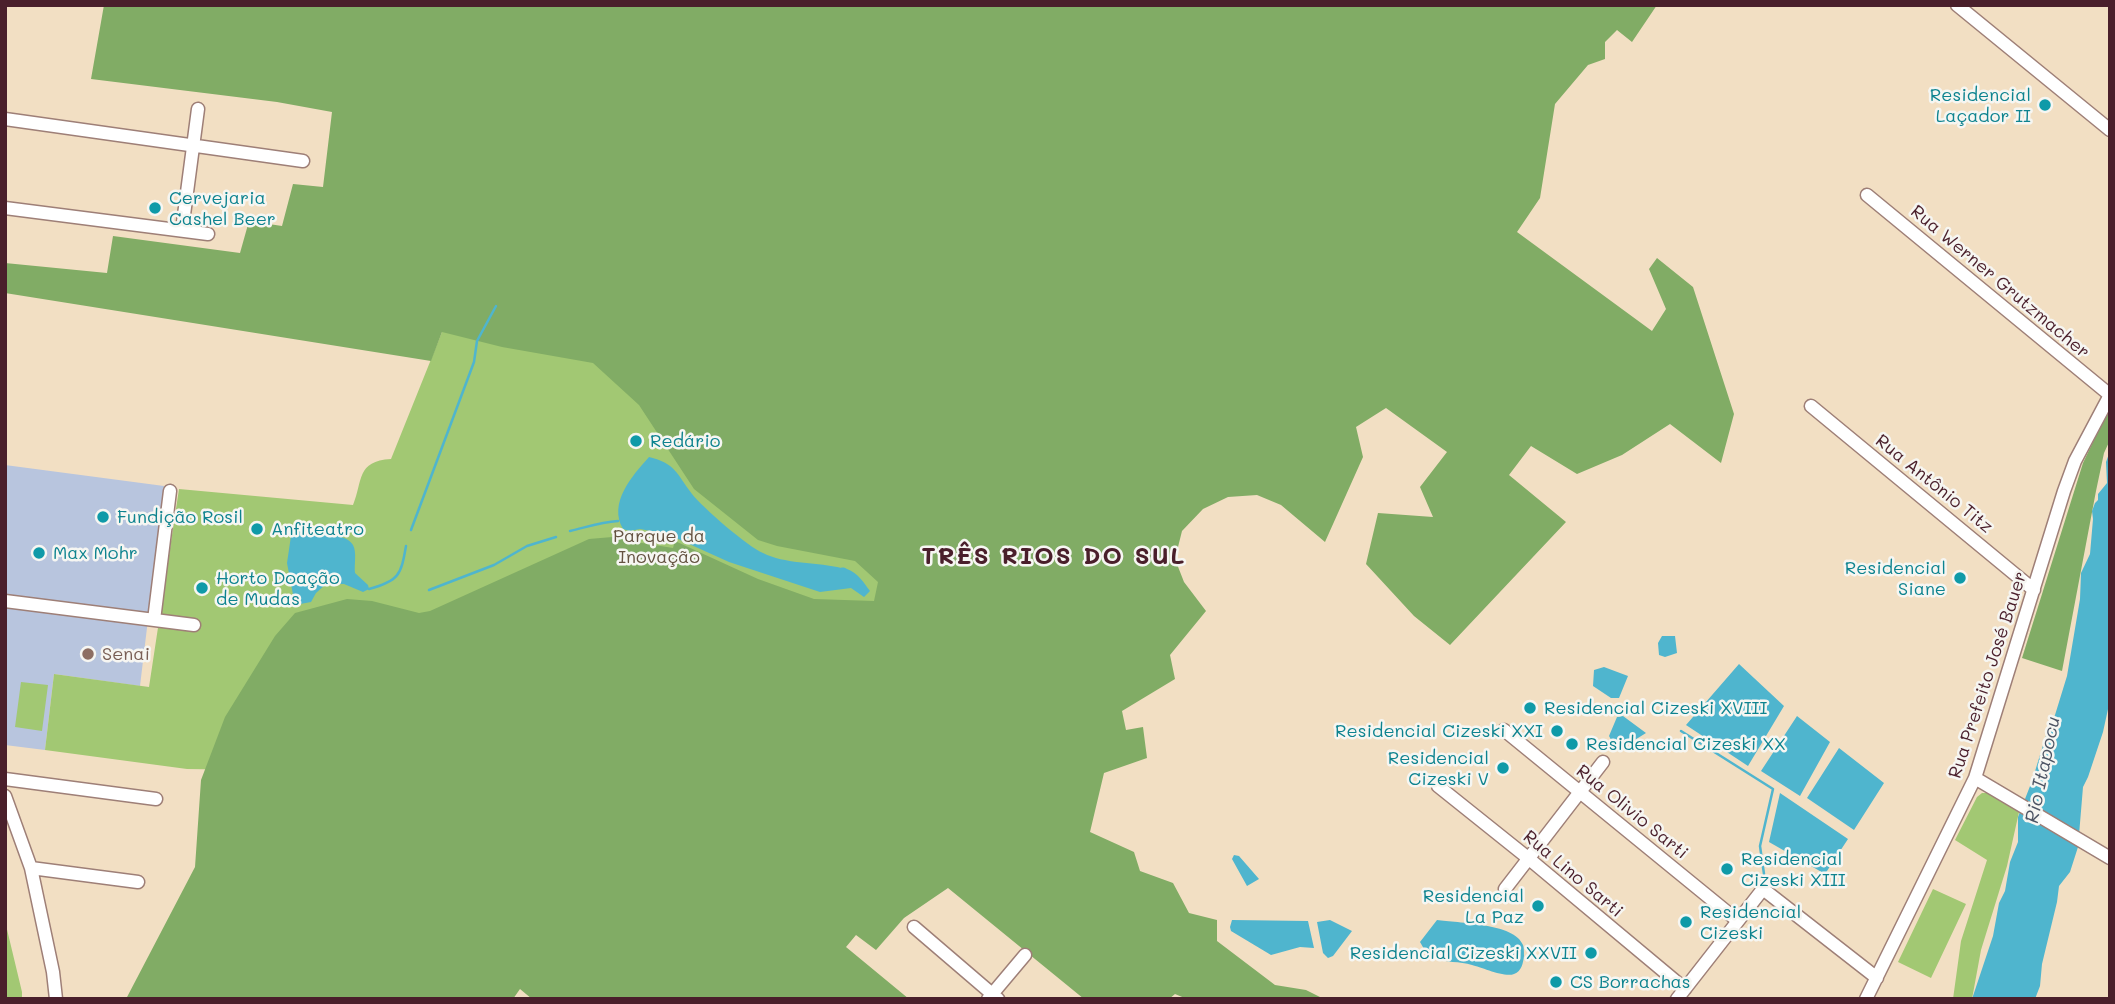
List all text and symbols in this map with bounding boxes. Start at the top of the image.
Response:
place label: Residencial Laçador II [1930,84,2031,126]
marker: Residencial Laçador II [2037,97,2053,113]
place label: Cervejaria Cashel Beer [169,187,276,230]
marker: Cervejaria Cashel Beer [147,200,163,216]
street label: Rua Werner Grutzmacher [1906,201,2094,363]
place label: Redário [650,430,721,452]
street label: Rua Antônio Titz [1871,430,1997,538]
marker: Redário [628,433,644,449]
place label: Fundição Rosil [117,506,243,528]
marker: Fundição Rosil [95,509,111,525]
place label: Anfiteatro [271,518,364,540]
marker: Anfiteatro [249,521,265,537]
park label: Parque da Inovação [613,525,705,568]
place label: Max Mohr [53,542,138,564]
district label: TRÊS RIOS DO SUL [924,543,1184,571]
marker: Max Mohr [31,545,47,561]
place label: Residencial Siane [1845,557,1946,600]
place label: Horto Doação de Mudas [216,567,340,610]
street label: Rua Prefeito José Bauer [1944,569,2032,781]
marker: Residencial Siane [1952,570,1968,586]
marker: Horto Doação de Mudas [194,580,210,596]
place label: Senai [102,643,150,665]
marker: Senai [80,646,96,662]
place label: Residencial Cizeski XVIII [1544,697,1767,719]
marker: Residencial Cizeski XVIII [1522,700,1538,716]
water label: Rio Itapocu [2021,715,2065,825]
place label: Residencial Cizeski XXI [1335,720,1543,742]
marker: Residencial Cizeski XXI [1549,723,1565,739]
place label: Residencial Cizeski XX [1586,733,1786,755]
marker: Residencial Cizeski XX [1564,736,1580,752]
place label: Residencial Cizeski V [1388,747,1489,790]
marker: Residencial Cizeski V [1495,760,1511,776]
street label: Rua Olivio Sarti [1572,760,1692,864]
street label: Rua Lino Sarti [1519,826,1627,922]
place label: Residencial Cizeski XIII [1741,848,1846,890]
marker: Residencial Cizeski XIII [1719,861,1735,877]
place label: Residencial La Paz [1423,885,1524,928]
marker: Residencial La Paz [1530,898,1546,914]
place label: Residencial Cizeski [1700,901,1801,944]
marker: Residencial Cizeski [1678,914,1694,930]
place label: Residencial Cizeski XXVII [1350,942,1577,964]
marker: Residencial Cizeski XXVII [1583,945,1599,961]
place label: CS Borrachas [1570,971,1691,993]
marker: CS Borrachas [1548,974,1564,990]

